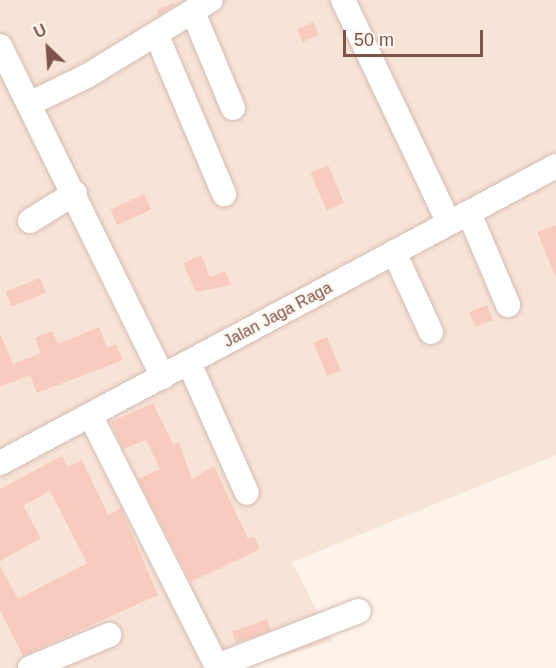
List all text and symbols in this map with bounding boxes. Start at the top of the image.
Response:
north arrow [18,18,78,78]
scale bar [346,18,486,56]
text: U [31,21,49,41]
text: 50 m [354,30,394,50]
street label: Jalan Jaga Raga [220,278,336,352]

